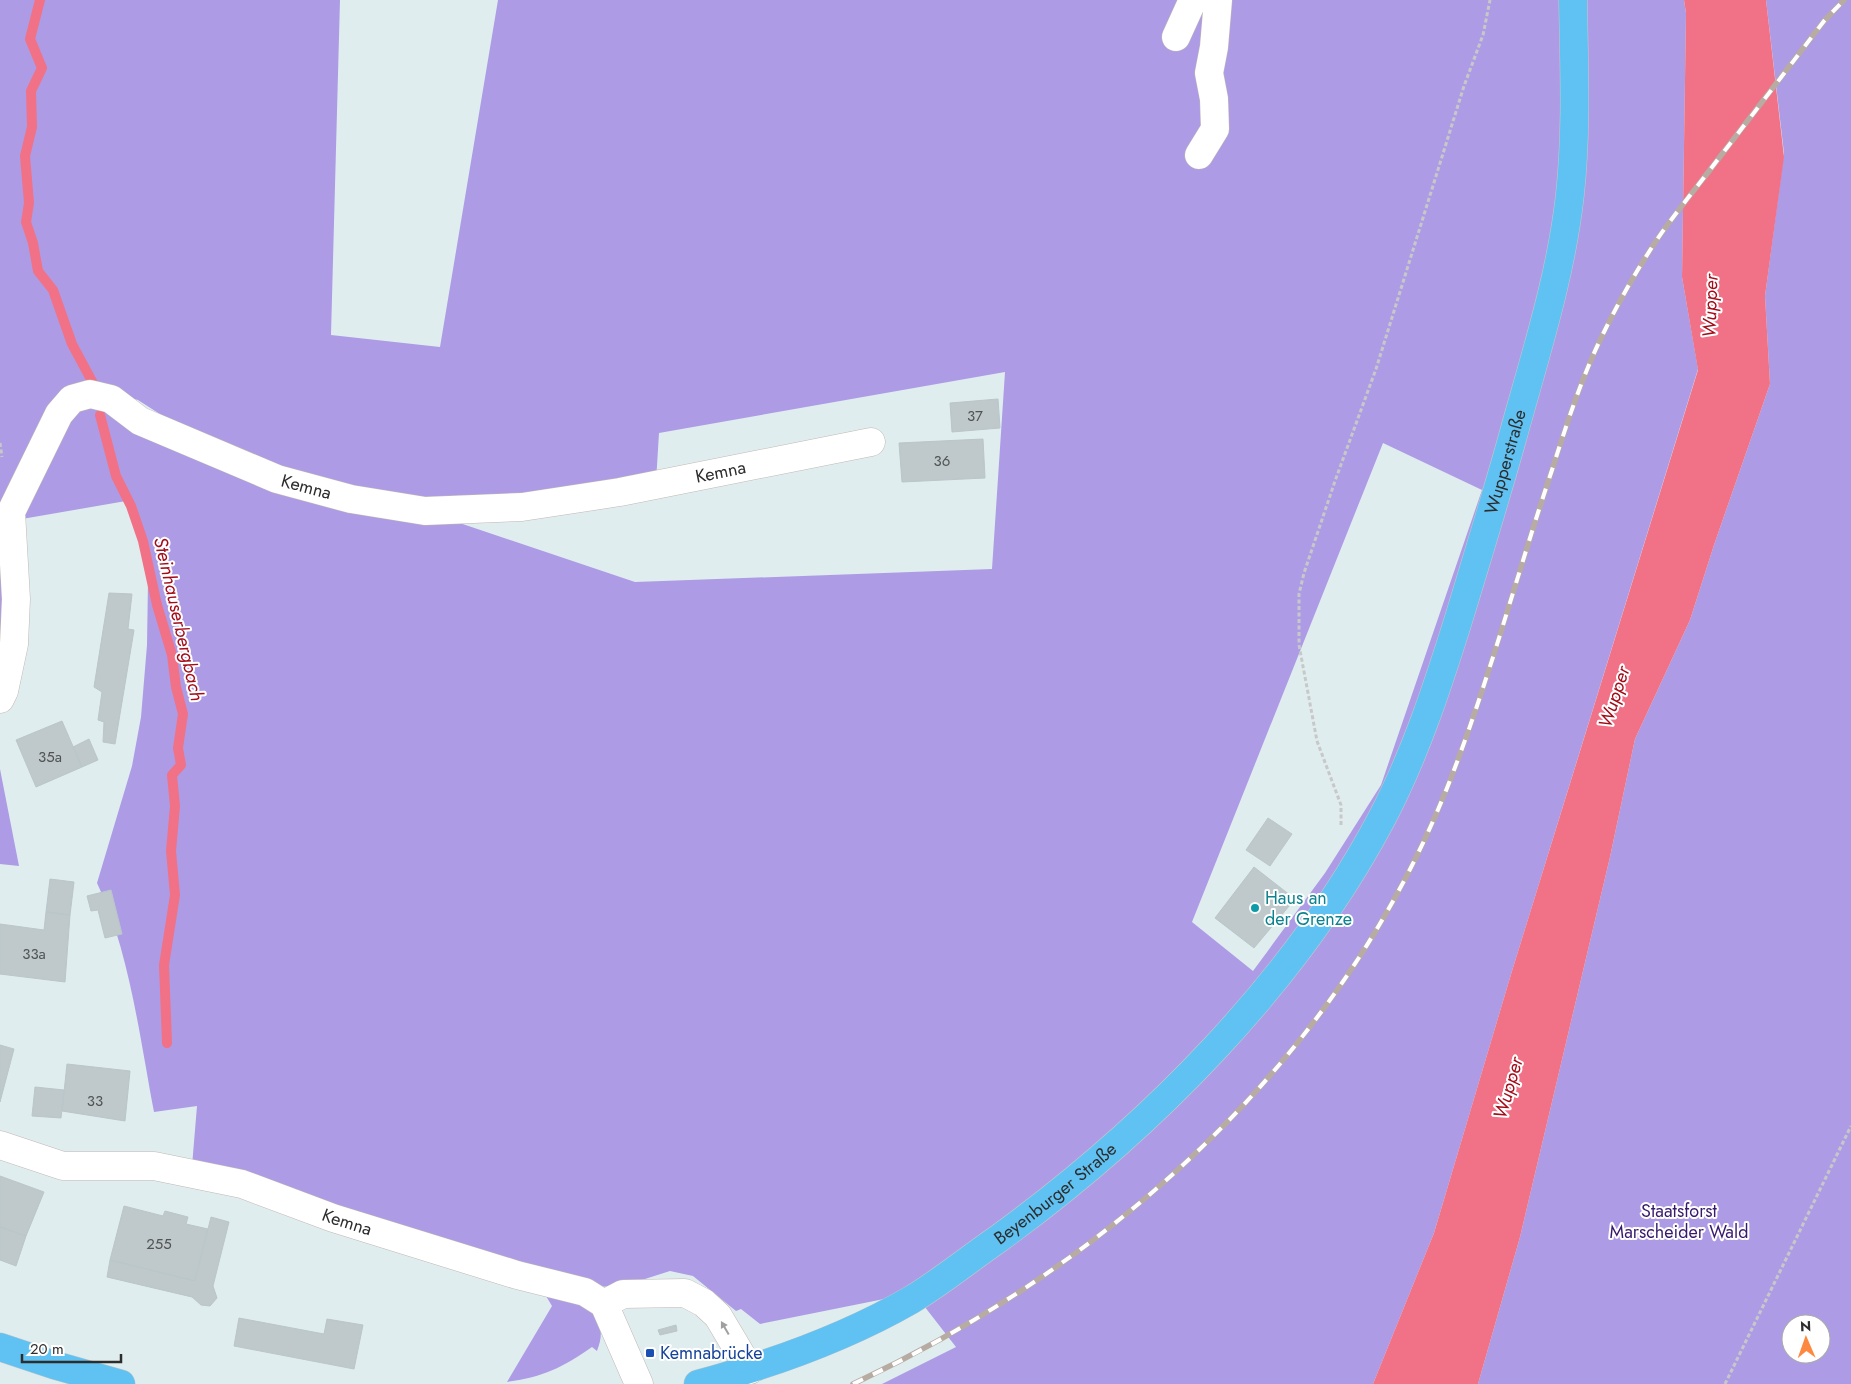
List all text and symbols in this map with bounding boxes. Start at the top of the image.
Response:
water label: Wupper [1695,272,1725,338]
house number: 37 [967,405,983,427]
street label: Wupperstraße [1478,407,1533,517]
house number: 36 [934,450,950,472]
street label: Kemna [693,454,748,490]
street label: Kemna [278,468,334,506]
water label: Steinhauserbergbach [147,534,211,704]
water label: Wupper [1591,661,1637,731]
house number: 35a [38,746,62,768]
place label: Haus an der Grenze [1265,885,1352,932]
marker: Haus an der Grenze [1249,902,1261,914]
house number: 33a [22,943,46,965]
water label: Wupper [1486,1052,1530,1122]
house number: 33 [87,1090,103,1112]
street label: Beyenburger Straße [989,1136,1122,1251]
park label: Staatsforst Marscheider Wald [1610,1198,1748,1245]
street label: Kemna [318,1202,375,1242]
house number: 255 [146,1233,172,1255]
north arrow [1781,1314,1831,1364]
text: N [1800,1316,1811,1336]
one-way arrow [721,1322,730,1335]
scale bar [22,1332,121,1364]
text: 20 m [30,1338,64,1360]
place label: Kemnabrücke [660,1340,762,1366]
marker: Kemnabrücke [644,1347,656,1359]

